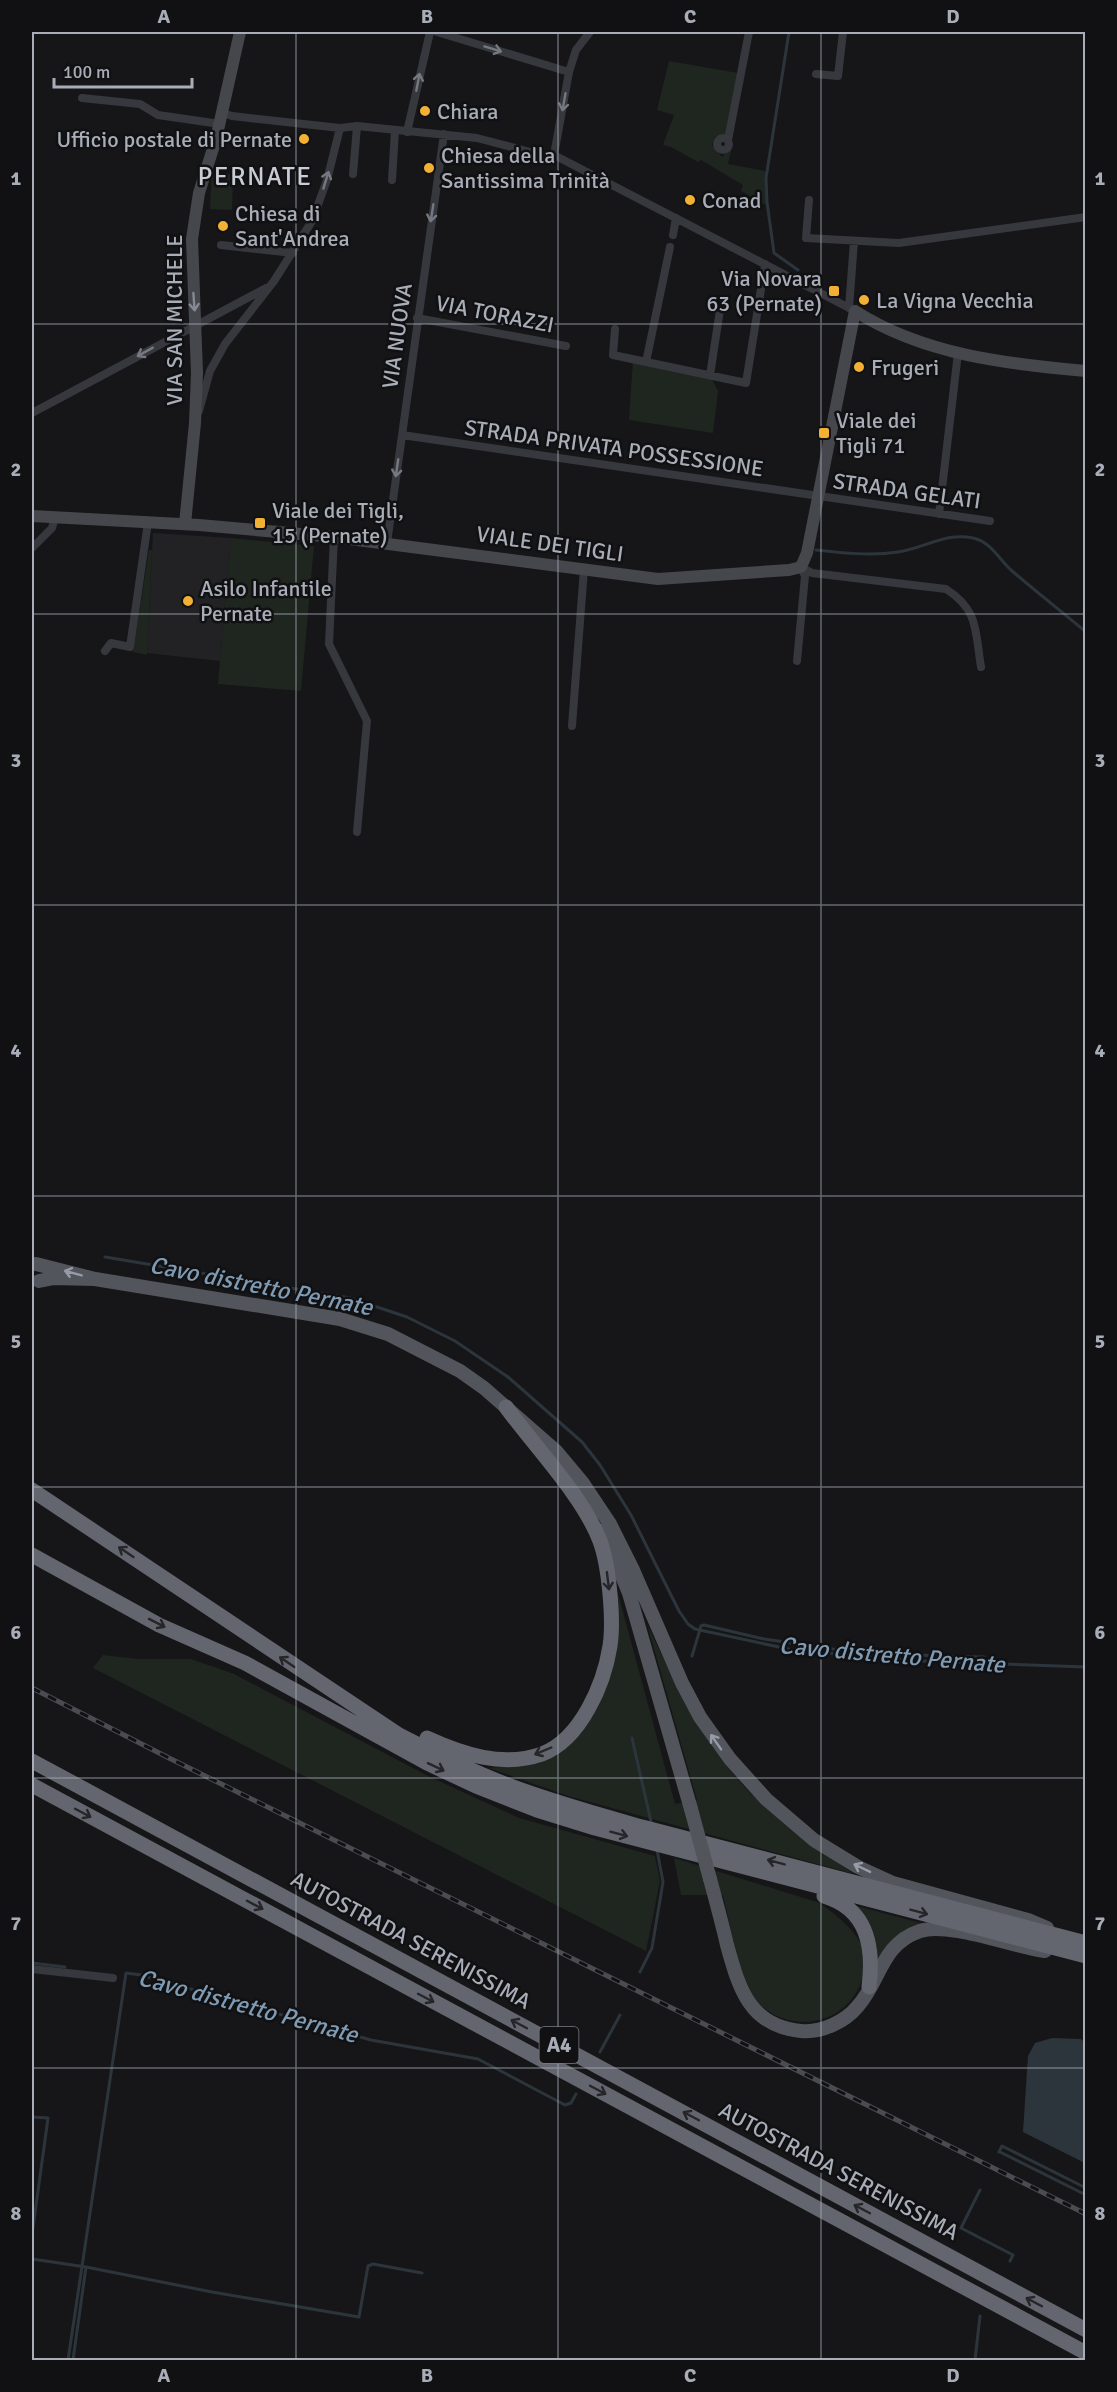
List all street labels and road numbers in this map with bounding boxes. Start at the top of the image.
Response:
street label: VIA SAN MICHELE [161,234,188,406]
street label: VIA NUOVA [376,281,418,390]
street label: VIA TORAZZI [434,289,556,339]
street label: STRADA PRIVATA POSSESSIONE [463,414,765,482]
street label: STRADA GELATI [832,467,982,515]
street label: VIALE DEI TIGLI [475,520,625,568]
street label: AUTOSTRADA SERENISSIMA [286,1865,536,2015]
road number: A4 [540,2027,578,2063]
street label: AUTOSTRADA SERENISSIMA [714,2096,964,2246]

